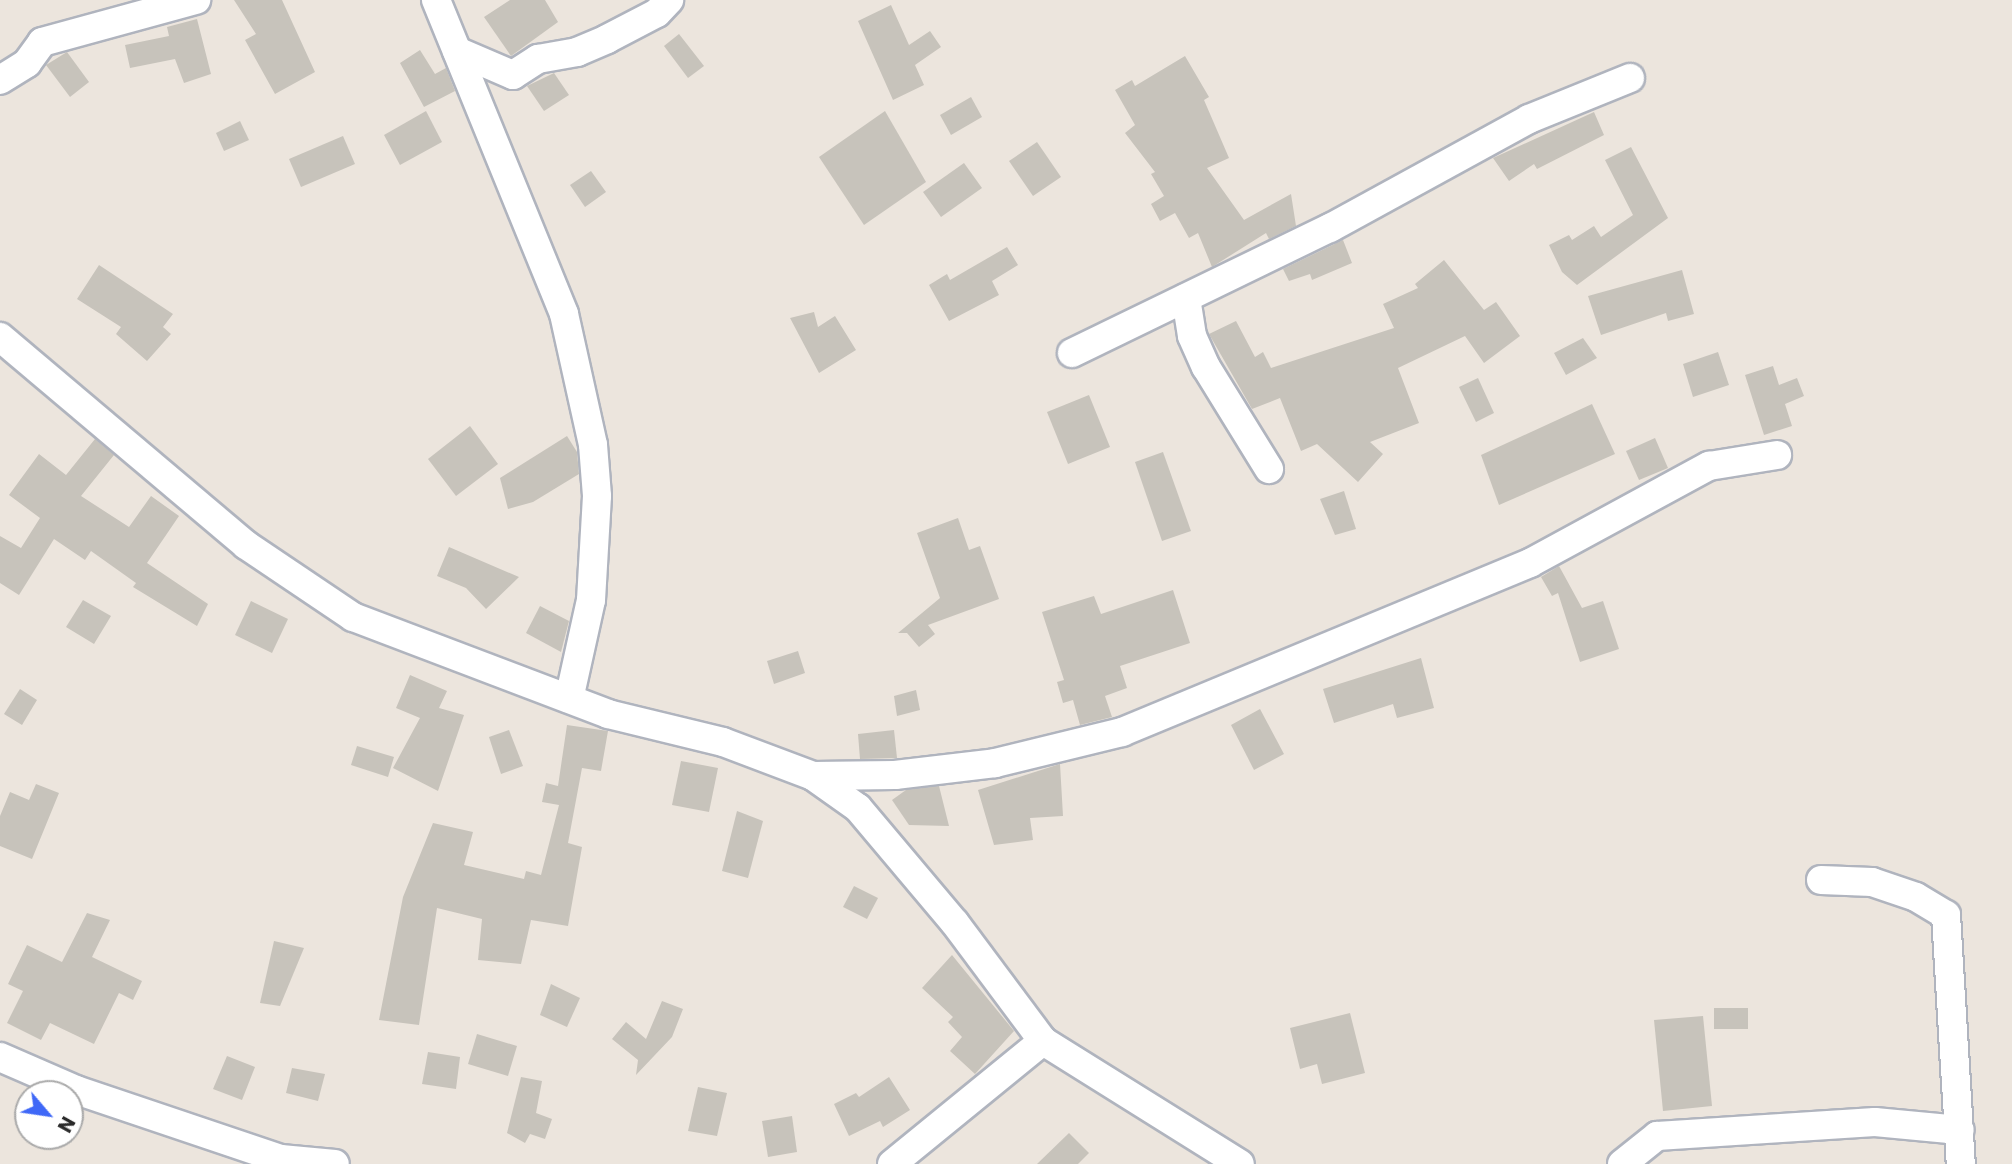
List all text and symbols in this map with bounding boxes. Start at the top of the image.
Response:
north arrow [14,1080,84,1150]
text: N [51,1112,81,1137]

